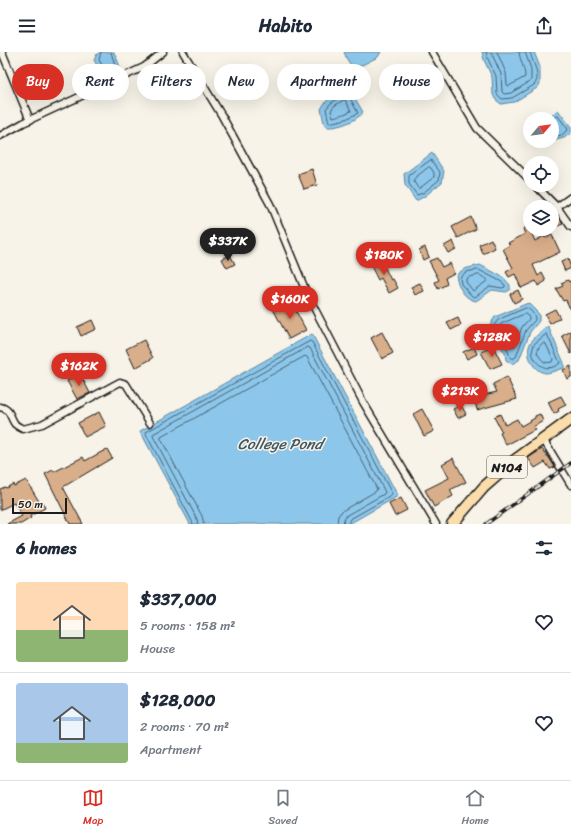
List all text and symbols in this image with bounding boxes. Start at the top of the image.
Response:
text: Habito [259,10,312,42]
icon: menu [16,15,38,37]
icon: share [533,15,555,37]
chip: Buy [12,64,64,100]
chip: Rent [72,64,129,100]
chip: Filters [137,64,206,100]
chip: New [214,64,269,100]
chip: Apartment [277,64,371,100]
chip: House [379,64,444,100]
north arrow [523,112,559,148]
map controls [523,112,559,236]
button: locate [523,156,559,192]
button: layers [523,200,559,236]
pin: $337K [200,228,256,262]
text: $337K [209,229,247,252]
pin: $180K [356,242,412,276]
text: $180K [365,243,403,266]
pin: $160K [262,286,318,320]
text: $160K [271,287,309,310]
pin: $128K [464,324,520,358]
text: $128K [473,325,511,348]
pin: $162K [51,353,107,387]
text: $162K [60,354,98,377]
pin: $213K [432,378,488,412]
text: $213K [442,379,478,402]
water label: College Pond [238,431,326,457]
road number: N104 [487,456,527,478]
text: 50 m [18,495,43,514]
scale bar [12,496,67,515]
text: 6 homes [16,533,76,563]
icon: filters [533,537,555,559]
text: $337,000 [140,584,217,614]
icon: home [48,598,96,646]
icon: heart [533,611,555,633]
text: 5 rooms · 158 m² [140,614,235,637]
text: House [140,637,175,660]
text: $128,000 [140,685,216,715]
icon: home [48,699,96,747]
icon: heart [533,712,555,734]
text: 2 rooms · 70 m² [140,715,229,738]
text: Apartment [140,738,201,761]
tab: Map [82,787,104,830]
tab: Saved [268,787,297,830]
tab: Home [461,787,489,830]

